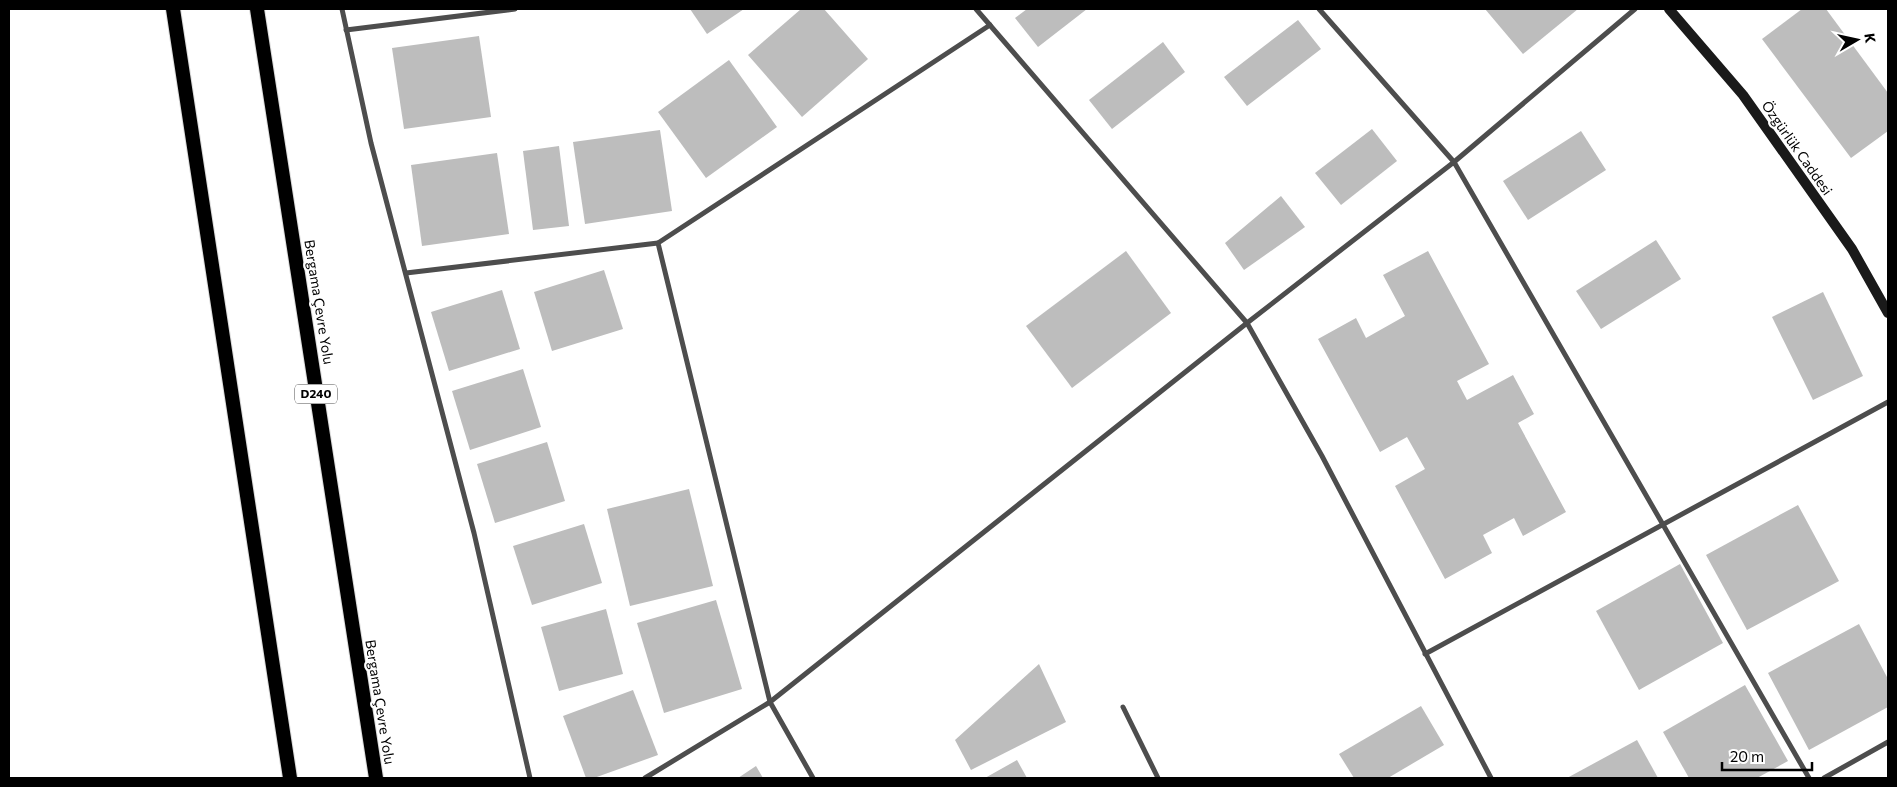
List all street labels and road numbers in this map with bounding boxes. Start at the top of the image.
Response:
street label: Özgürlük Caddesi [1758,97,1836,198]
street label: Bergama Çevre Yolu [301,238,338,365]
road number: D240 [295,384,337,404]
street label: Bergama Çevre Yolu [362,638,399,765]

